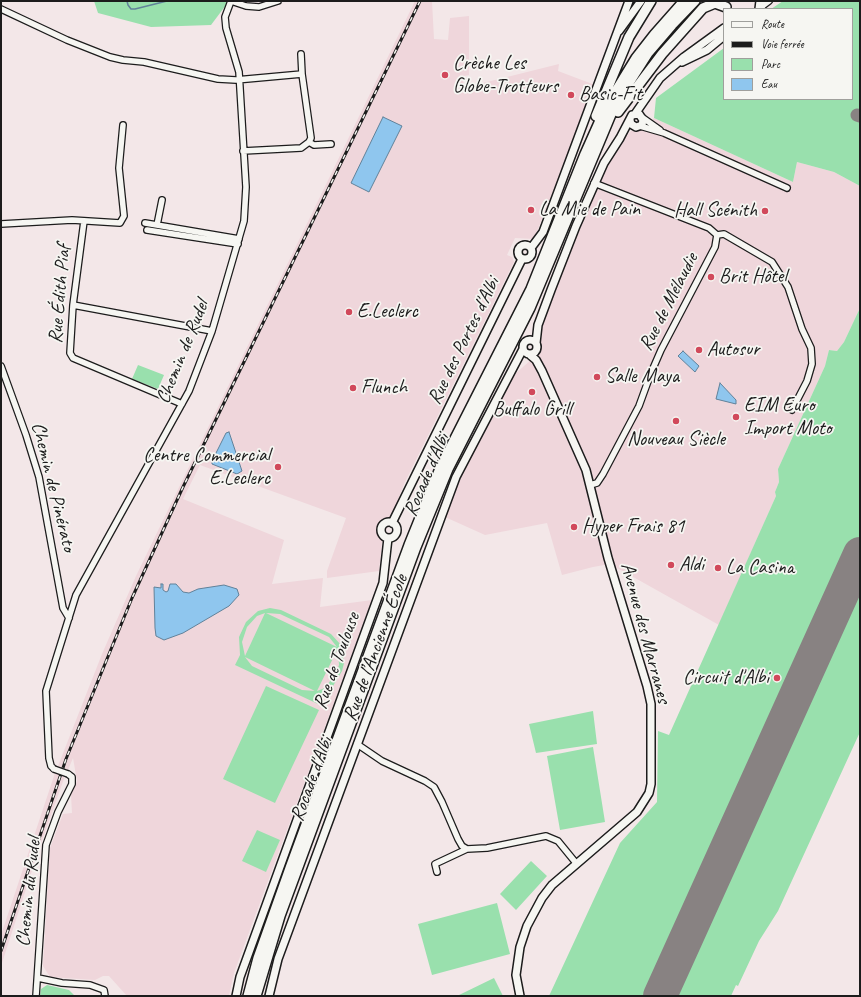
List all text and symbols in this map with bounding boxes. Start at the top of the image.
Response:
legend [723,8,853,100]
text: Route [761,16,784,32]
text: Voie ferrée [761,36,804,52]
place label: Crèche Les Globe-Trotteurs [453,52,558,99]
text: Parc [761,56,780,72]
marker: Crèche Les Globe-Trotteurs [440,70,450,80]
text: Eau [761,76,777,92]
place label: Basic-Fit [579,83,642,107]
marker: Basic-Fit [566,90,576,100]
place label: La Mie de Pain [539,198,640,222]
place label: Hall Scénith [674,199,757,223]
marker: La Mie de Pain [526,205,536,215]
marker: Hall Scénith [760,206,770,216]
street label: Rue Édith Piaf [44,244,76,344]
street label: Rue de Mélaudie [634,249,704,355]
place label: Brit Hôtel [719,265,787,289]
marker: Brit Hôtel [706,272,716,282]
street label: Rue des Portes d'Albi [423,273,505,409]
street label: Chemin de Rudel [151,297,215,407]
place label: E.Leclerc [357,300,418,324]
marker: E.Leclerc [344,307,354,317]
place label: Autosur [707,338,759,362]
marker: Autosur [694,345,704,355]
place label: Salle Maya [605,365,679,389]
marker: Salle Maya [592,372,602,382]
place label: Flunch [361,376,407,400]
marker: Flunch [348,383,358,393]
marker: Buffalo Grill [527,387,537,397]
place label: EIM Euro Import Moto [744,394,832,441]
place label: Buffalo Grill [493,398,571,422]
marker: EIM Euro Import Moto [731,412,741,422]
marker: Nouveau Siècle [671,416,681,426]
street label: Chemin de Pinérato [25,420,81,554]
place label: Nouveau Siècle [627,428,725,452]
street label: Rocade d'Albi [399,430,455,520]
place label: Centre Commercial E.Leclerc [143,444,270,491]
marker: Centre Commercial E.Leclerc [273,462,283,472]
place label: Hyper Frais 81 [582,515,684,539]
marker: Hyper Frais 81 [569,522,579,532]
place label: Aldi [679,553,704,577]
place label: La Casina [726,556,794,580]
street label: Avenue des Marranes [615,560,675,706]
marker: Aldi [666,560,676,570]
marker: La Casina [713,563,723,573]
street label: Rue de l’Ancienne École [338,571,414,725]
street label: Rue de Toulouse [308,609,366,713]
place label: Circuit d'Albi [683,666,769,690]
marker: Circuit d'Albi [772,673,782,683]
street label: Rocade d'Albi [286,734,338,824]
street label: Chemin du Rudel [11,836,47,948]

